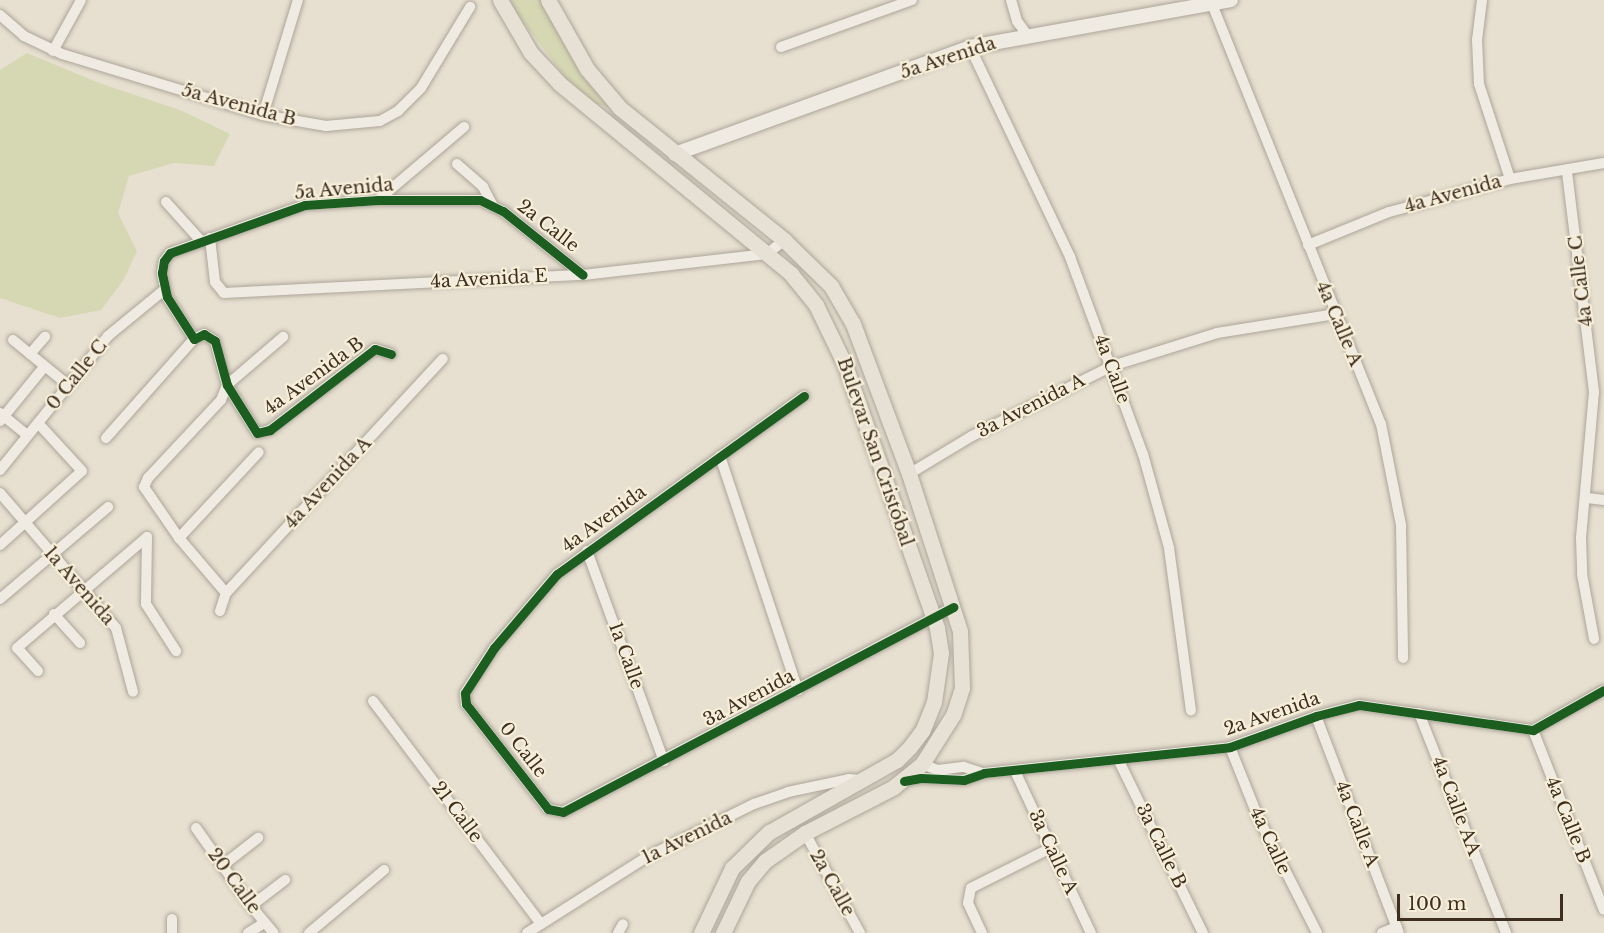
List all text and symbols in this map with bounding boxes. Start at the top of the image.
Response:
street label: 5a Avenida [897,32,999,84]
street label: 5a Avenida B [179,79,299,131]
street label: 4a Avenida [1402,171,1504,217]
street label: 5a Avenida [293,174,395,204]
street label: 2a Calle [513,195,583,257]
street label: 4a Calle C [1565,234,1597,328]
street label: 4a Avenida E [429,265,549,293]
street label: 4a Calle A [1311,278,1367,370]
street label: 4a Calle [1090,331,1134,407]
street label: 4a Avenida B [259,332,369,420]
street label: 0 Calle C [42,336,112,414]
street label: Bulevar San Cristóbal [832,354,918,550]
street label: 3a Avenida A [973,369,1089,443]
street label: 4a Avenida A [279,432,377,534]
street label: 4a Avenida [557,481,651,557]
street label: 1a Avenida [39,542,119,630]
street label: 1a Calle [604,620,648,692]
street label: 3a Avenida [699,665,799,731]
street label: 2a Avenida [1221,687,1323,741]
street label: 0 Calle [495,718,551,782]
street label: 4a Calle AA [1427,753,1485,859]
street label: 4a Calle B [1541,774,1595,866]
street label: 21 Calle [427,777,487,847]
street label: 4a Calle A [1331,778,1383,870]
street label: 3a Calle B [1131,800,1191,892]
street label: 4a Calle [1245,804,1295,878]
street label: 3a Calle A [1024,806,1082,898]
street label: 1a Avenida [638,807,736,869]
street label: 20 Calle [203,844,265,918]
street label: 2a Calle [805,846,859,920]
scale bar [1400,882,1566,920]
text: 100 m [1408,893,1466,915]

